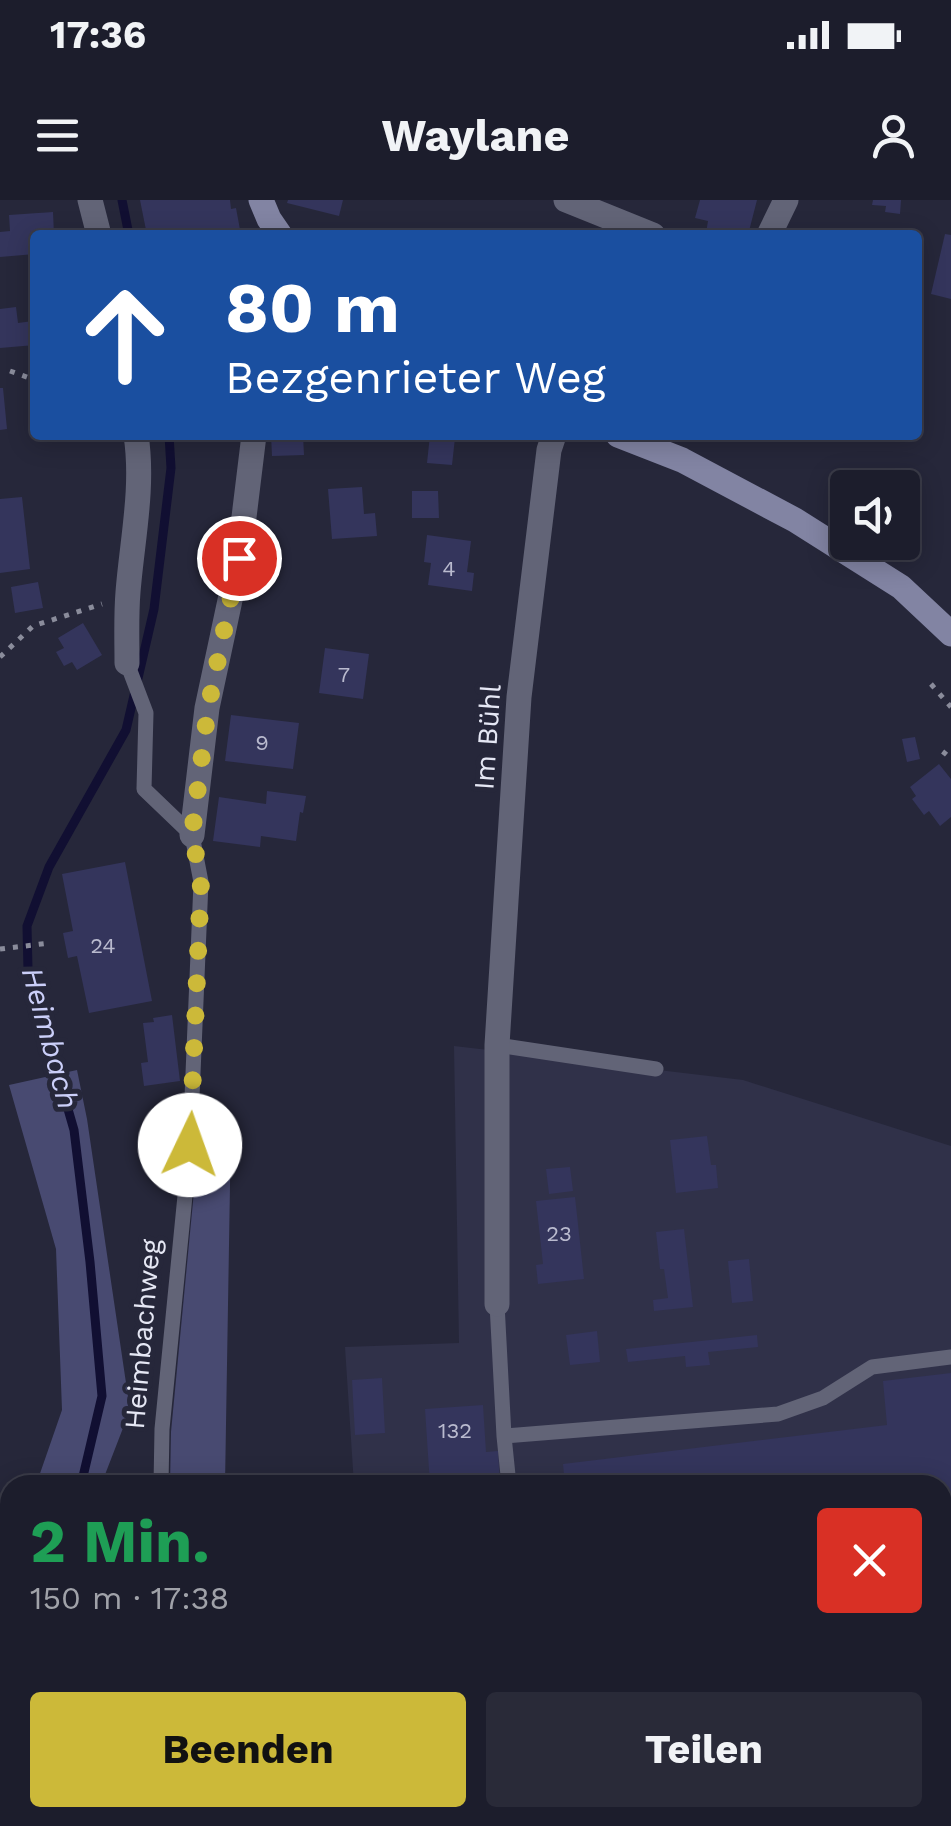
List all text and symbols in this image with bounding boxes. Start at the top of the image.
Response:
text: 17:36 [50,13,146,57]
icon: menu [30,108,85,163]
icon: person [866,108,921,163]
text: Waylane [381,109,570,162]
text: 80 m [225,267,400,349]
icon: ahead [60,270,190,400]
text: Bezgenrieter Weg [225,351,606,404]
map controls [830,470,920,560]
button: sound [830,470,920,560]
pin [197,516,282,601]
icon: arrive [212,531,267,586]
house number: 4 [442,556,456,581]
house number: 7 [338,662,350,687]
street label: Im Bühl [467,683,508,791]
house number: 9 [255,730,269,755]
house number: 24 [90,933,116,958]
water label: Heimbach [15,963,86,1113]
position arrow [138,1093,242,1197]
house number: 23 [546,1221,572,1246]
street label: Heimbachweg [118,1237,167,1431]
house number: 132 [438,1418,472,1443]
text: 2 Min. [30,1506,210,1577]
button: close [817,1508,922,1613]
text: 150 m · 17:38 [30,1579,229,1617]
button: Beenden [30,1692,466,1807]
button: Teilen [486,1692,922,1807]

